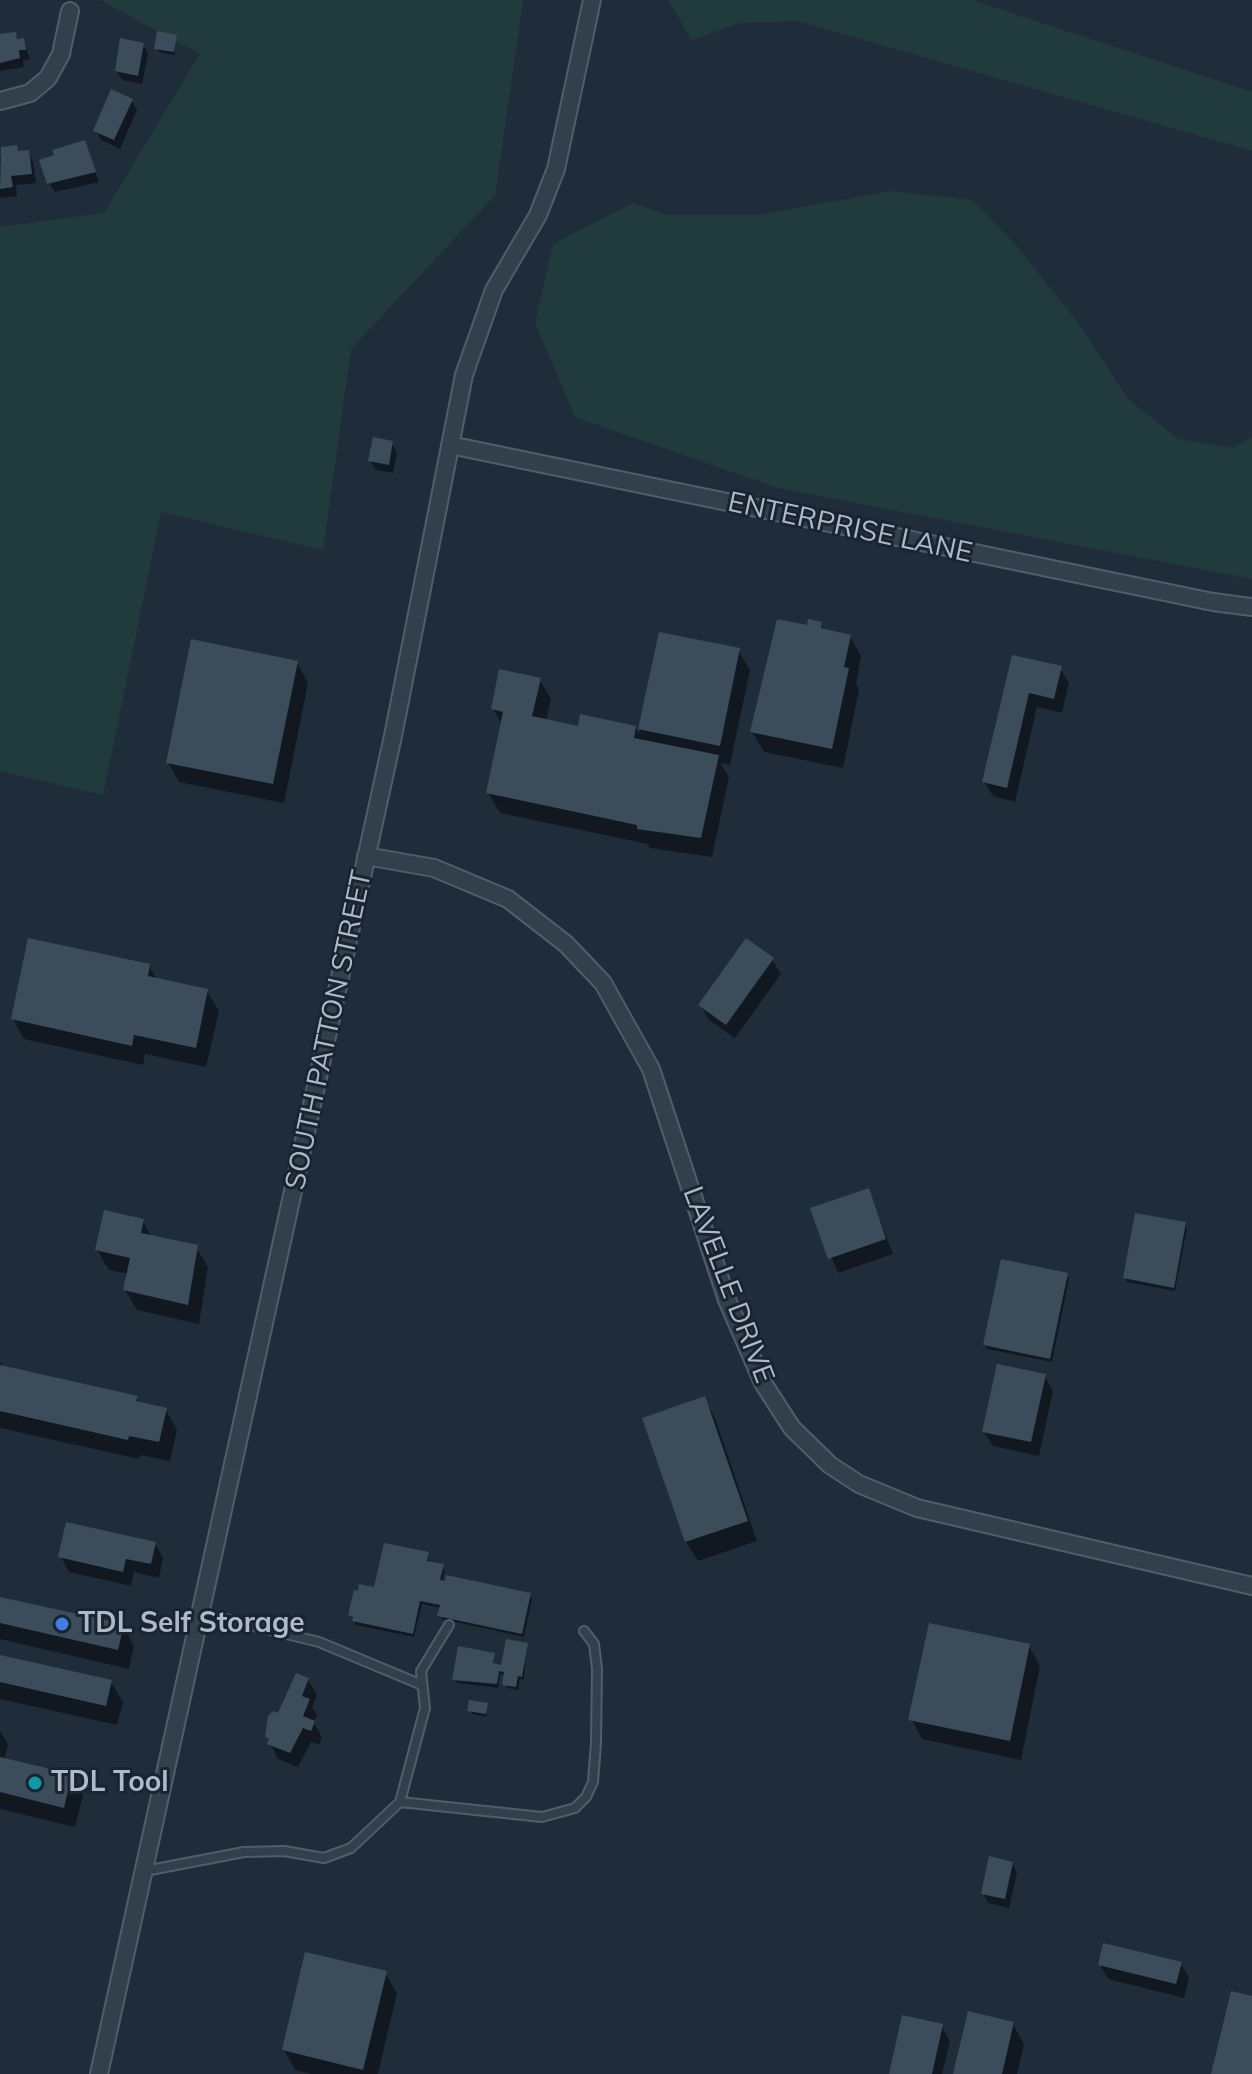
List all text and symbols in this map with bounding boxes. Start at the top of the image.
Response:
street label: ENTERPRISE LANE [725,486,975,570]
street label: SOUTH PATTON STREET [279,867,379,1193]
street label: LAVELLE DRIVE [675,1182,781,1388]
place label: TDL Self Storage [78,1607,305,1641]
marker: TDL Self Storage [53,1615,71,1633]
place label: TDL Tool [51,1766,169,1800]
marker: TDL Tool [26,1774,44,1792]

